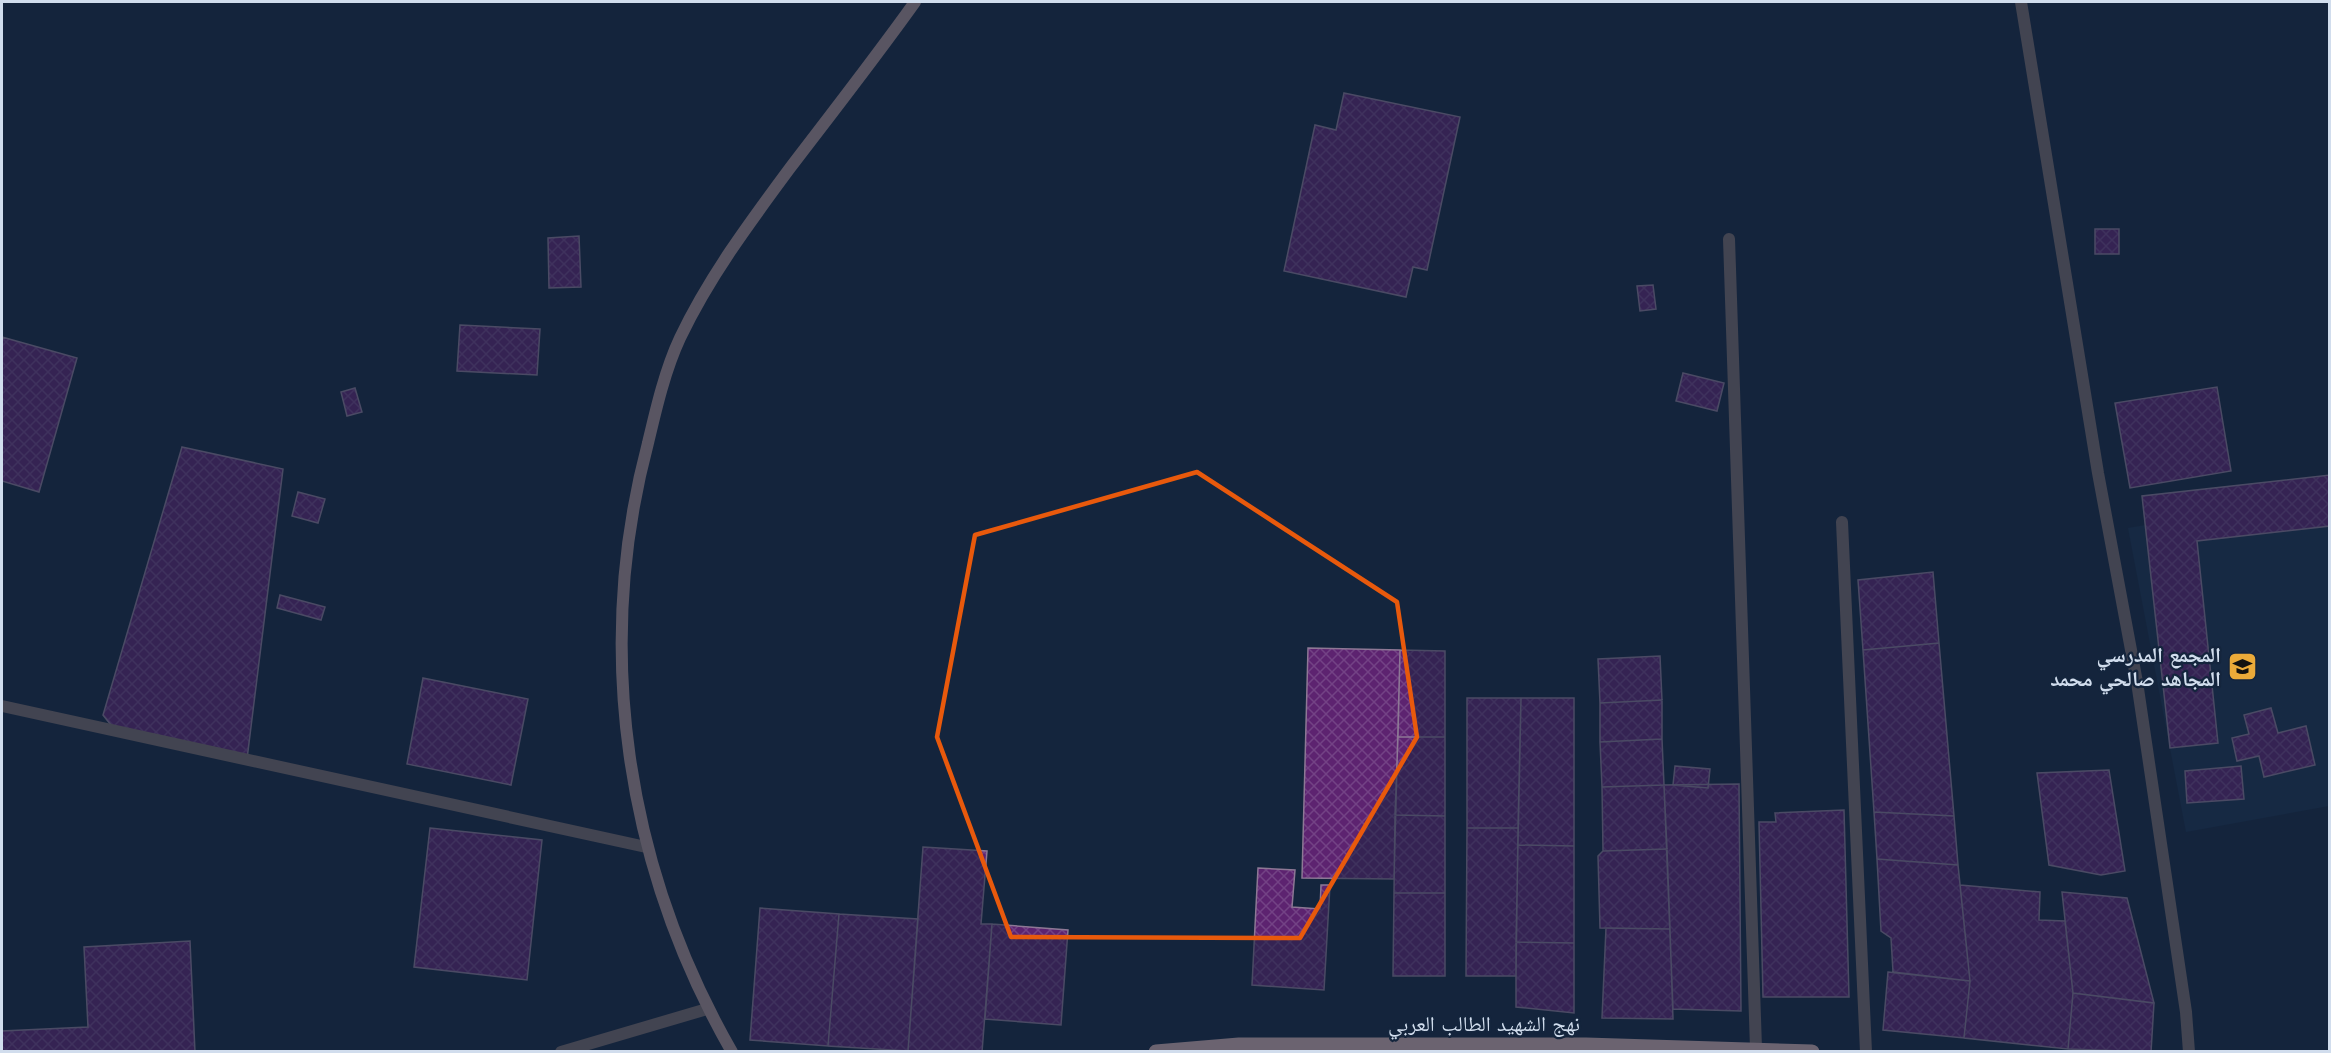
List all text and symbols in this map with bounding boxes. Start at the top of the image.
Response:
place label: المجمع المدرسي المجاهد صالحي محمد [2050,640,2221,695]
school or university icon: المجمع المدرسي المجاهد صالحي محمد [2226,651,2258,683]
street label: نهج الشهيد الطالب العربي [1388,1009,1580,1040]

